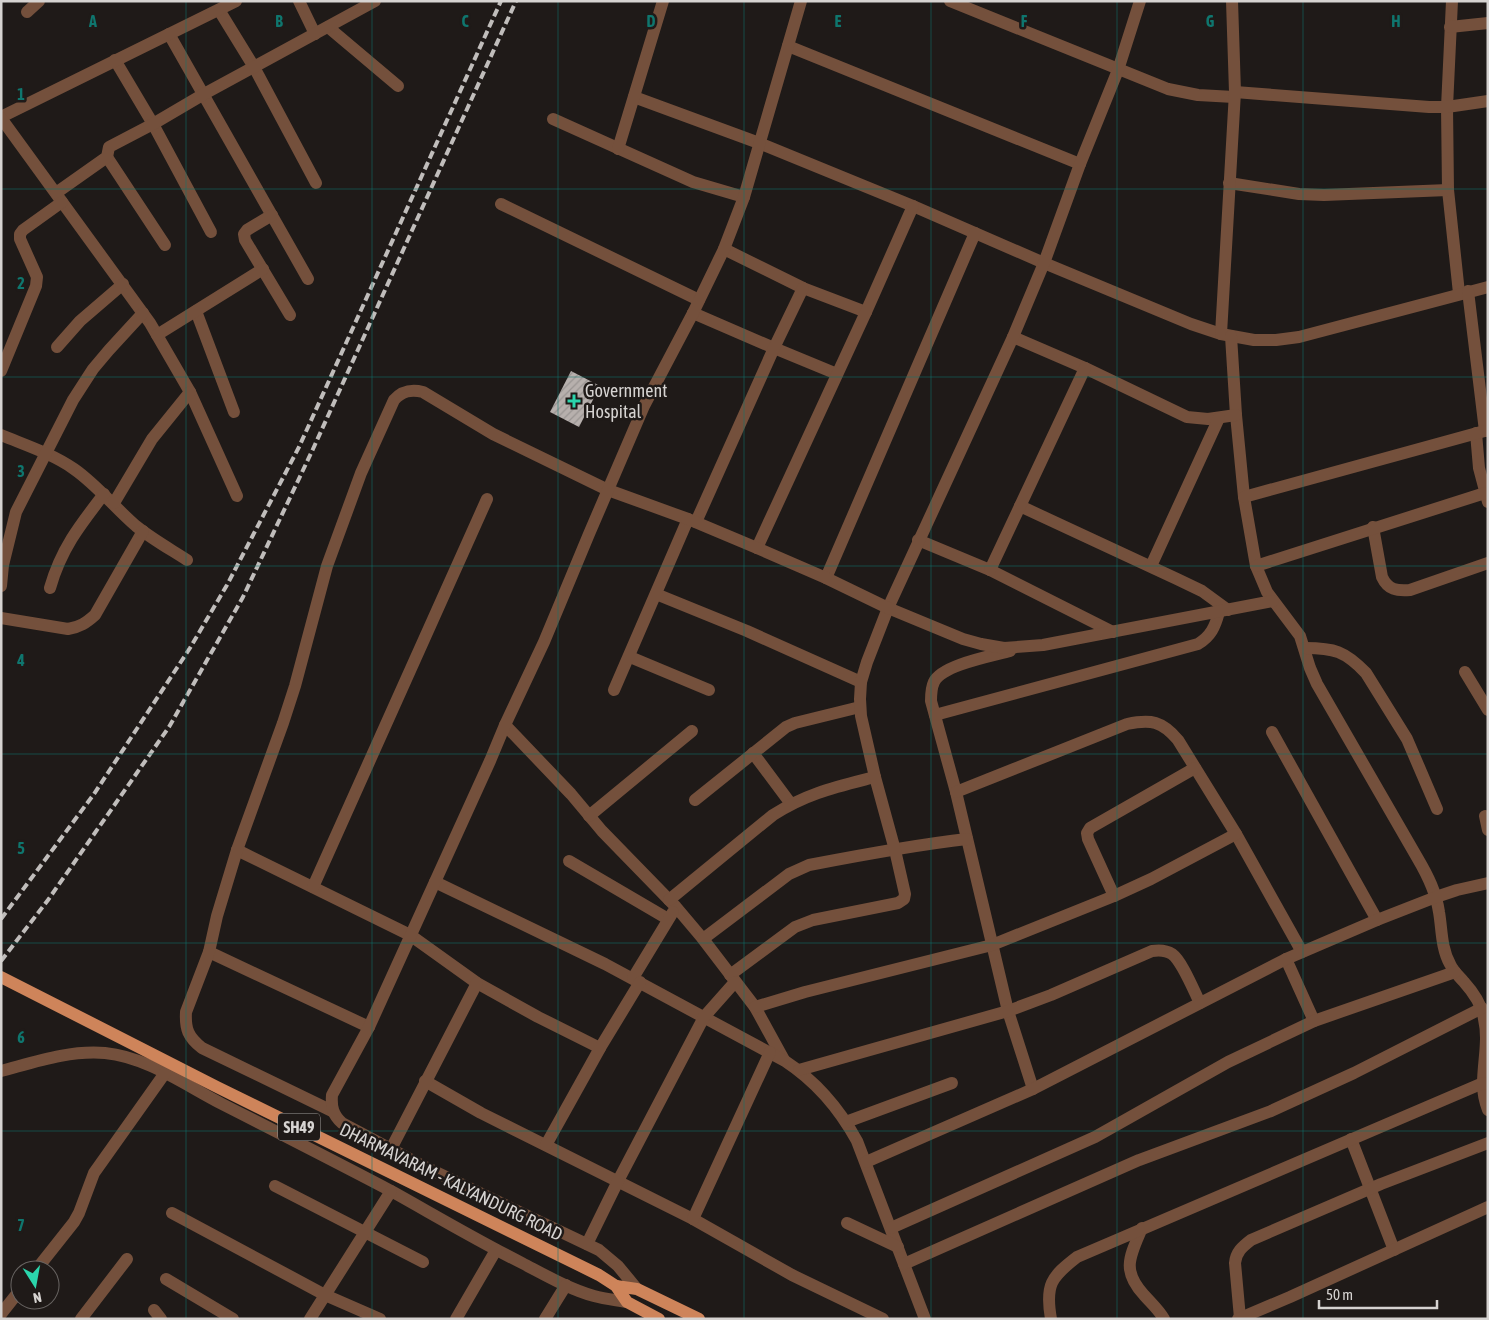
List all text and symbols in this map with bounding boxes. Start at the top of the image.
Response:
text: A [88,12,97,30]
text: B [275,12,283,30]
text: C [461,12,469,30]
text: D [647,12,656,30]
text: E [835,12,842,30]
text: F [1021,12,1028,30]
text: G [1206,12,1215,30]
text: H [1391,12,1401,30]
text: 1 [17,85,25,103]
text: 2 [17,274,25,292]
place label: Government Hospital [585,380,667,422]
marker: Government Hospital [567,394,581,408]
text: 3 [17,462,25,480]
text: 4 [16,651,25,669]
text: 5 [17,839,25,857]
text: 6 [17,1028,25,1046]
road number: SH49 [278,1114,320,1140]
street label: DHARMAVARAM - KALYANDURG ROAD [336,1118,566,1245]
text: 7 [17,1216,25,1234]
north arrow [10,1260,60,1310]
scale bar [1319,1278,1436,1310]
text: 50 m [1326,1286,1353,1303]
text: N [32,1289,43,1306]

